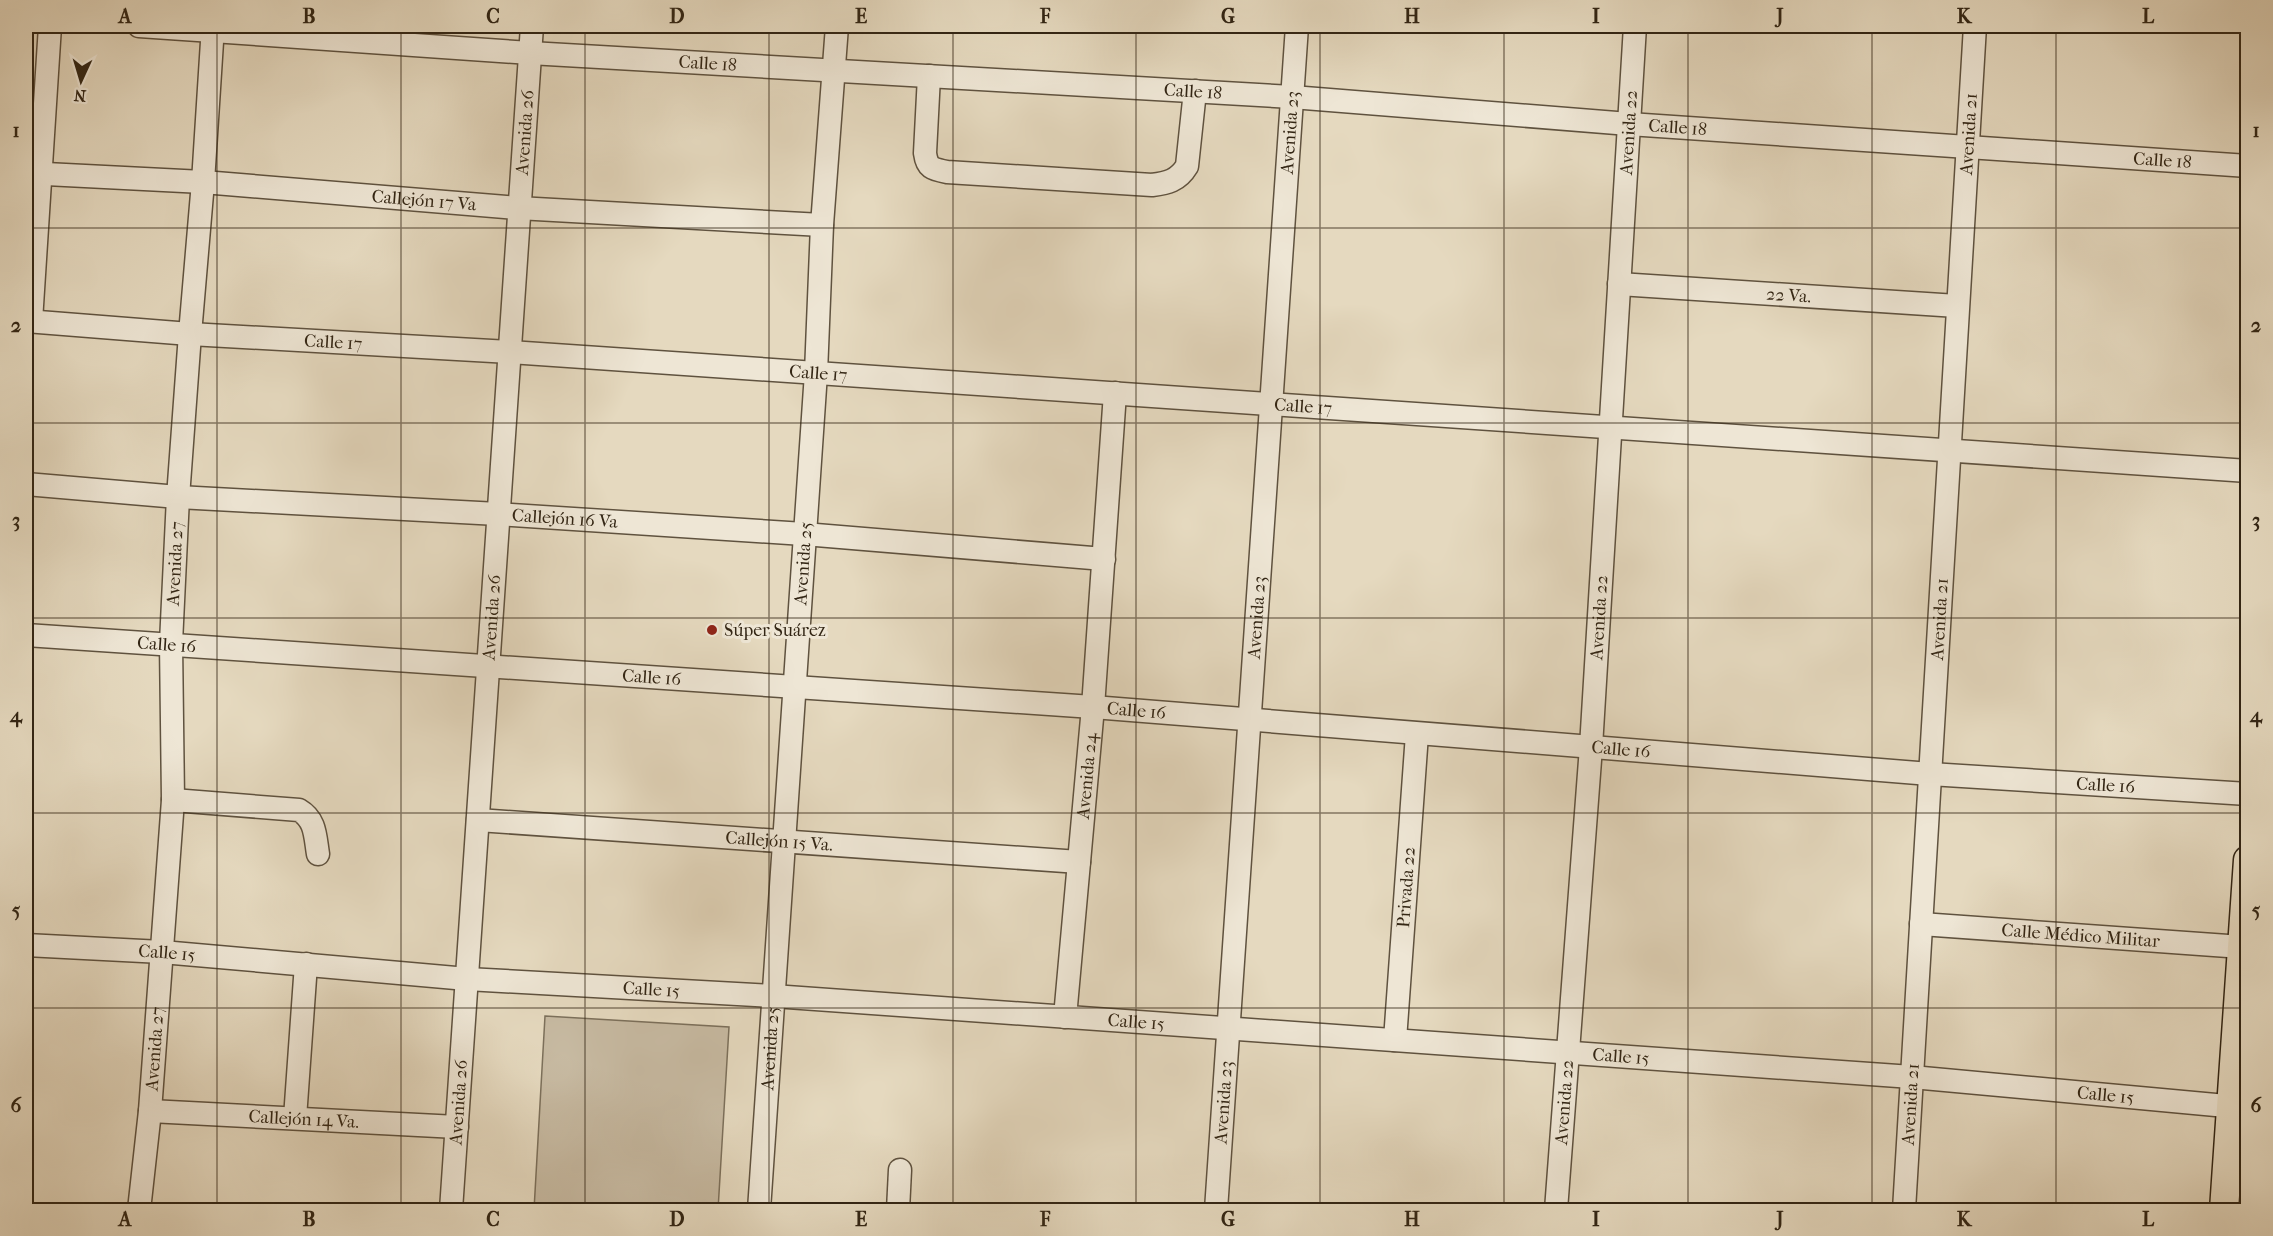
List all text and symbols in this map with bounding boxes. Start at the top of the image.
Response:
text: A [117,5,133,28]
text: B [302,5,316,28]
text: C [486,5,500,28]
text: D [669,5,685,28]
text: E [855,5,867,28]
text: F [1039,5,1051,28]
text: G [1221,5,1235,28]
text: H [1404,5,1420,28]
text: I [1592,5,1600,28]
text: J [1774,5,1784,28]
text: K [1957,5,1973,28]
text: L [2142,5,2155,28]
north arrow [51,51,111,111]
street label: Calle 18 [678,52,738,76]
street label: Calle 18 [1163,80,1223,104]
text: N [72,86,87,105]
street label: Avenida 26 [512,89,539,177]
street label: Avenida 22 [1616,89,1642,177]
street label: Avenida 23 [1277,90,1304,176]
street label: Avenida 21 [1956,92,1982,177]
street label: Calle 18 [1648,115,1707,140]
text: 1 [12,119,20,142]
text: 1 [2252,119,2260,142]
street label: Calle 18 [2133,148,2192,173]
street label: Callejón 17 Va [371,186,478,216]
street label: 22 Va. [1765,284,1812,307]
text: 2 [11,314,21,337]
text: 2 [2251,314,2261,337]
street label: Calle 17 [304,330,363,355]
street label: Calle 17 [788,361,848,386]
street label: Calle 17 [1273,394,1333,419]
street label: Callejón 16 Va [511,505,619,533]
text: 3 [12,509,20,532]
text: 3 [2252,509,2260,532]
street label: Avenida 27 [163,521,188,607]
street label: Avenida 25 [790,521,817,607]
street label: Avenida 26 [479,574,505,662]
street label: Avenida 23 [1244,575,1270,661]
street label: Avenida 22 [1586,575,1612,662]
street label: Avenida 21 [1927,577,1953,662]
place label: Súper Suárez [724,620,826,641]
marker: Súper Suárez [705,623,719,637]
street label: Calle 16 [136,633,197,657]
street label: Calle 16 [621,665,682,690]
street label: Calle 16 [1106,698,1167,724]
text: 4 [9,704,23,728]
text: 4 [2249,704,2263,728]
street label: Avenida 24 [1073,732,1102,821]
street label: Calle 16 [1591,737,1651,763]
street label: Calle 16 [2075,773,2136,798]
street label: Callejón 15 Va. [725,827,834,856]
street label: Privada 22 [1393,846,1420,929]
text: 5 [12,899,21,922]
text: 5 [2252,899,2261,922]
street label: Calle Médico Militar [2001,920,2161,952]
street label: Calle 15 [138,941,196,966]
street label: Calle 15 [622,978,681,1002]
street label: Avenida 27 [141,1006,169,1093]
street label: Avenida 25 [757,1006,784,1092]
street label: Calle 15 [1107,1010,1166,1035]
street label: Calle 15 [1592,1044,1650,1069]
street label: Avenida 26 [445,1059,472,1147]
street label: Avenida 22 [1551,1059,1578,1147]
street label: Avenida 23 [1210,1060,1237,1145]
street label: Avenida 21 [1898,1063,1924,1147]
street label: Calle 15 [2076,1082,2135,1108]
text: 6 [11,1094,23,1117]
text: 6 [2251,1094,2263,1117]
street label: Callejón 14 Va. [248,1106,360,1133]
text: A [117,1208,133,1231]
text: B [302,1208,316,1231]
text: C [486,1208,500,1231]
text: D [669,1208,685,1231]
text: E [855,1208,867,1231]
text: F [1039,1208,1051,1231]
text: G [1221,1208,1235,1231]
text: H [1404,1208,1420,1231]
text: I [1592,1208,1600,1231]
text: J [1774,1208,1784,1231]
text: K [1957,1208,1973,1231]
text: L [2142,1208,2155,1231]

